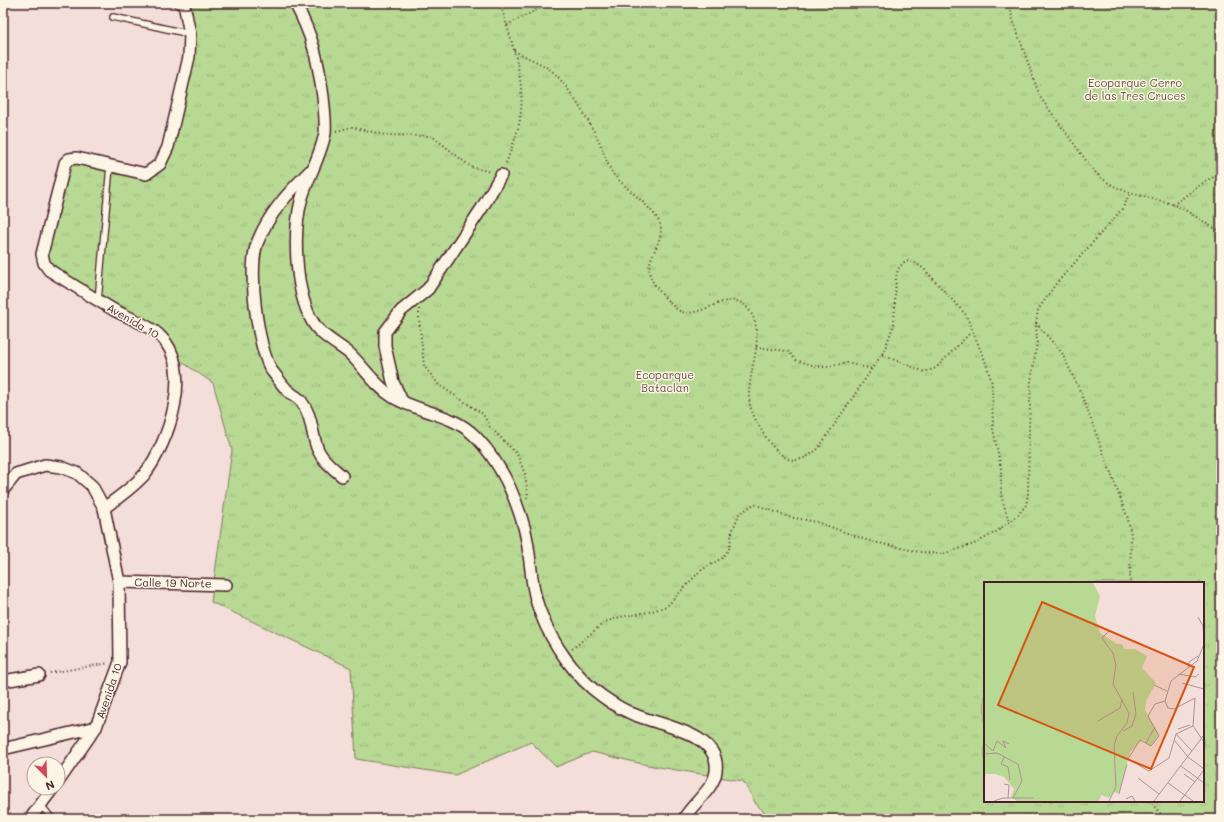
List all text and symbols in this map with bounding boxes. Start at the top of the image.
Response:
park label: Ecoparque Cerro de las Tres Cruces [1084,75,1186,103]
street label: Avenida 10 [105,300,162,342]
park label: Ecoparque Bataclan [636,367,694,395]
street label: Calle 19 Norte [134,574,212,591]
inset map [984,582,1204,802]
street label: Avenida 10 [92,661,125,721]
north arrow [26,756,66,796]
text: N [43,777,57,794]

